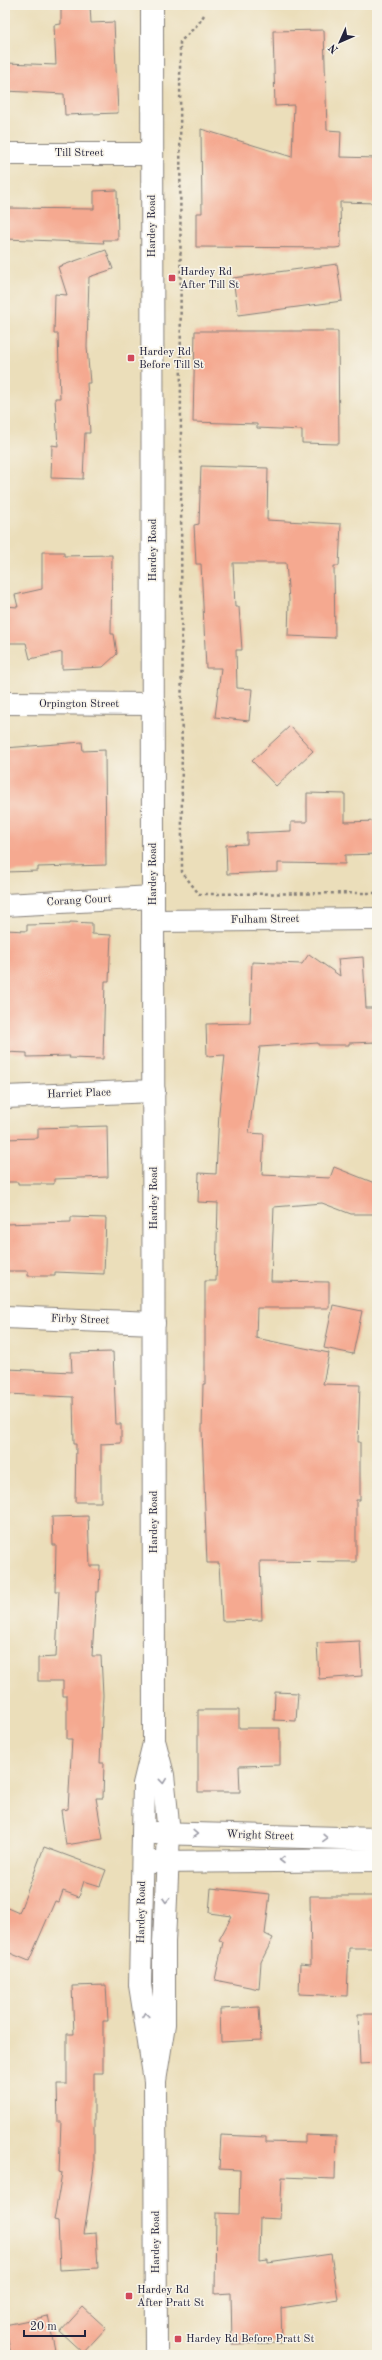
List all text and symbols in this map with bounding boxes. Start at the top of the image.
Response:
north arrow [320,22,360,62]
text: N [327,41,341,55]
street label: Till Street [55,148,104,159]
street label: Hardey Road [147,194,158,257]
place label: Hardey Rd After Till St [180,267,239,291]
marker: Hardey Rd After Till St [167,273,177,283]
place label: Hardey Rd Before Till St [139,347,204,371]
marker: Hardey Rd Before Till St [126,353,136,363]
street label: Hardey Road [148,518,159,581]
street label: Orpington Street [39,699,119,710]
street label: Hardey Road [148,842,159,905]
street label: Corang Court [46,894,112,908]
street label: Fulham Street [231,914,300,926]
street label: Harriet Place [47,1087,111,1101]
street label: Hardey Road [149,1166,160,1229]
street label: Firby Street [51,1313,110,1327]
street label: Hardey Road [149,1490,160,1553]
one-way arrow [159,1778,168,1784]
street label: Wright Street [226,1829,294,1843]
one-way arrow [192,1830,198,1838]
one-way arrow [322,1833,328,1842]
one-way arrow [279,1856,285,1864]
street label: Hardey Road [136,1880,148,1944]
one-way arrow [162,1897,171,1903]
one-way arrow [141,2012,150,2018]
street label: Hardey Road [151,2210,162,2273]
place label: Hardey Rd After Pratt St [137,2285,205,2309]
marker: Hardey Rd After Pratt St [124,2291,134,2301]
scale bar [24,2312,85,2338]
text: 20 m [30,2321,57,2333]
marker: Hardey Rd Before Pratt St [173,2334,183,2344]
place label: Hardey Rd Before Pratt St [186,2334,314,2345]

